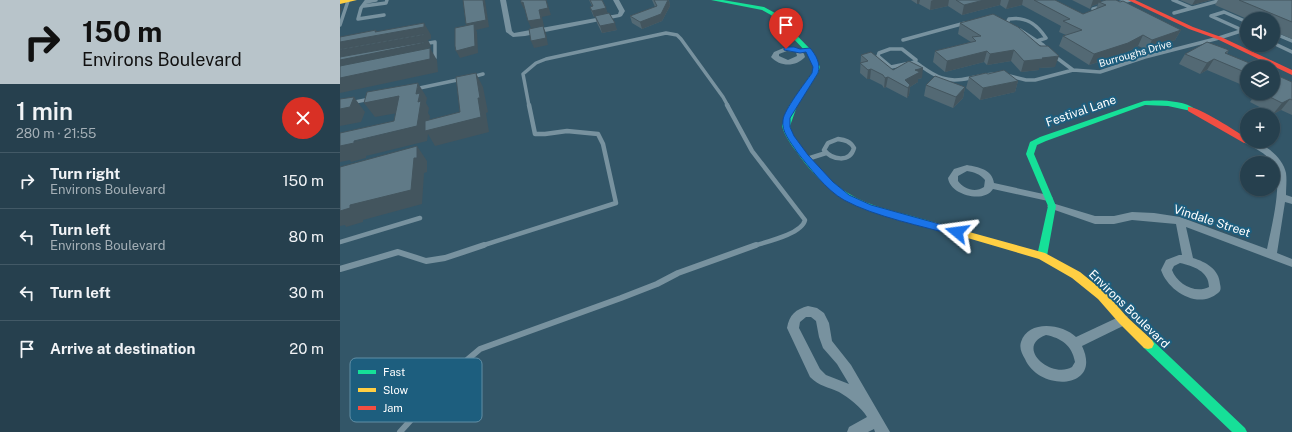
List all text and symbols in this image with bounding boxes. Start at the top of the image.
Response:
pin [769,8,803,49]
map controls [1240,12,1280,196]
button: sound [1240,12,1280,52]
icon: arrive [775,14,797,36]
text: 150 m [82,15,162,48]
icon: right [16,16,68,68]
street label: Burroughs Drive [1097,37,1173,69]
text: Environs Boulevard [82,49,242,70]
button: layers [1240,60,1280,100]
street label: Festival Lane [1044,92,1118,130]
text: 1 min [16,97,73,125]
button: close [282,97,324,139]
button: + [1240,108,1280,148]
text: 280 m · 21:55 [16,126,96,141]
button: − [1240,156,1280,196]
text: Turn right [50,165,120,182]
icon: right [16,170,38,192]
text: 150 m [282,172,324,189]
text: Environs Boulevard [50,182,165,197]
street label: Vindale Street [1172,202,1252,240]
position arrow [936,211,978,253]
text: Turn left [50,221,111,238]
icon: left [16,226,38,248]
text: 80 m [289,228,324,245]
text: Environs Boulevard [50,238,165,253]
street label: Environs Boulevard [1086,267,1172,351]
icon: left [16,282,38,304]
text: Turn left [50,284,111,301]
text: 30 m [289,284,324,301]
icon: arrive [16,338,38,360]
text: Arrive at destination [50,340,195,357]
text: 20 m [289,340,324,357]
legend [350,358,482,422]
text: Fast [383,366,405,378]
text: Slow [383,384,409,396]
text: Jam [383,402,403,414]

